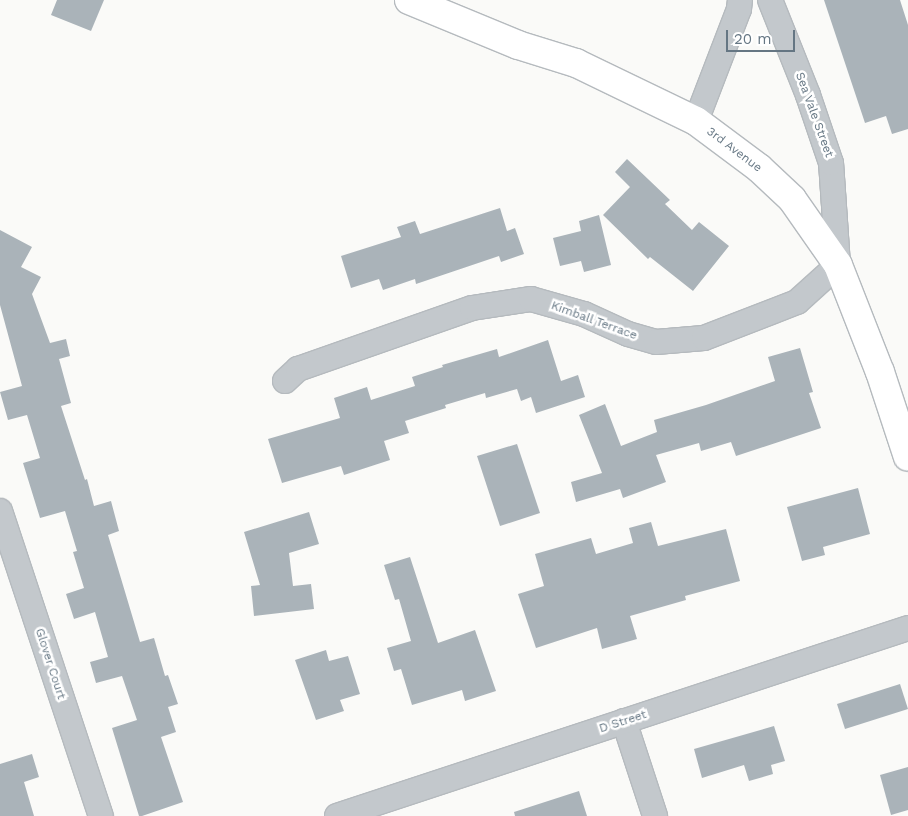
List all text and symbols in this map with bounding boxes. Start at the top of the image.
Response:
scale bar [728,20,797,52]
text: 20 m [734,30,772,48]
street label: Sea Vale Street [792,70,836,160]
street label: 3rd Avenue [703,124,765,176]
street label: Kimball Terrace [549,299,639,343]
street label: Glover Court [32,627,68,701]
street label: D Street [598,708,648,736]

